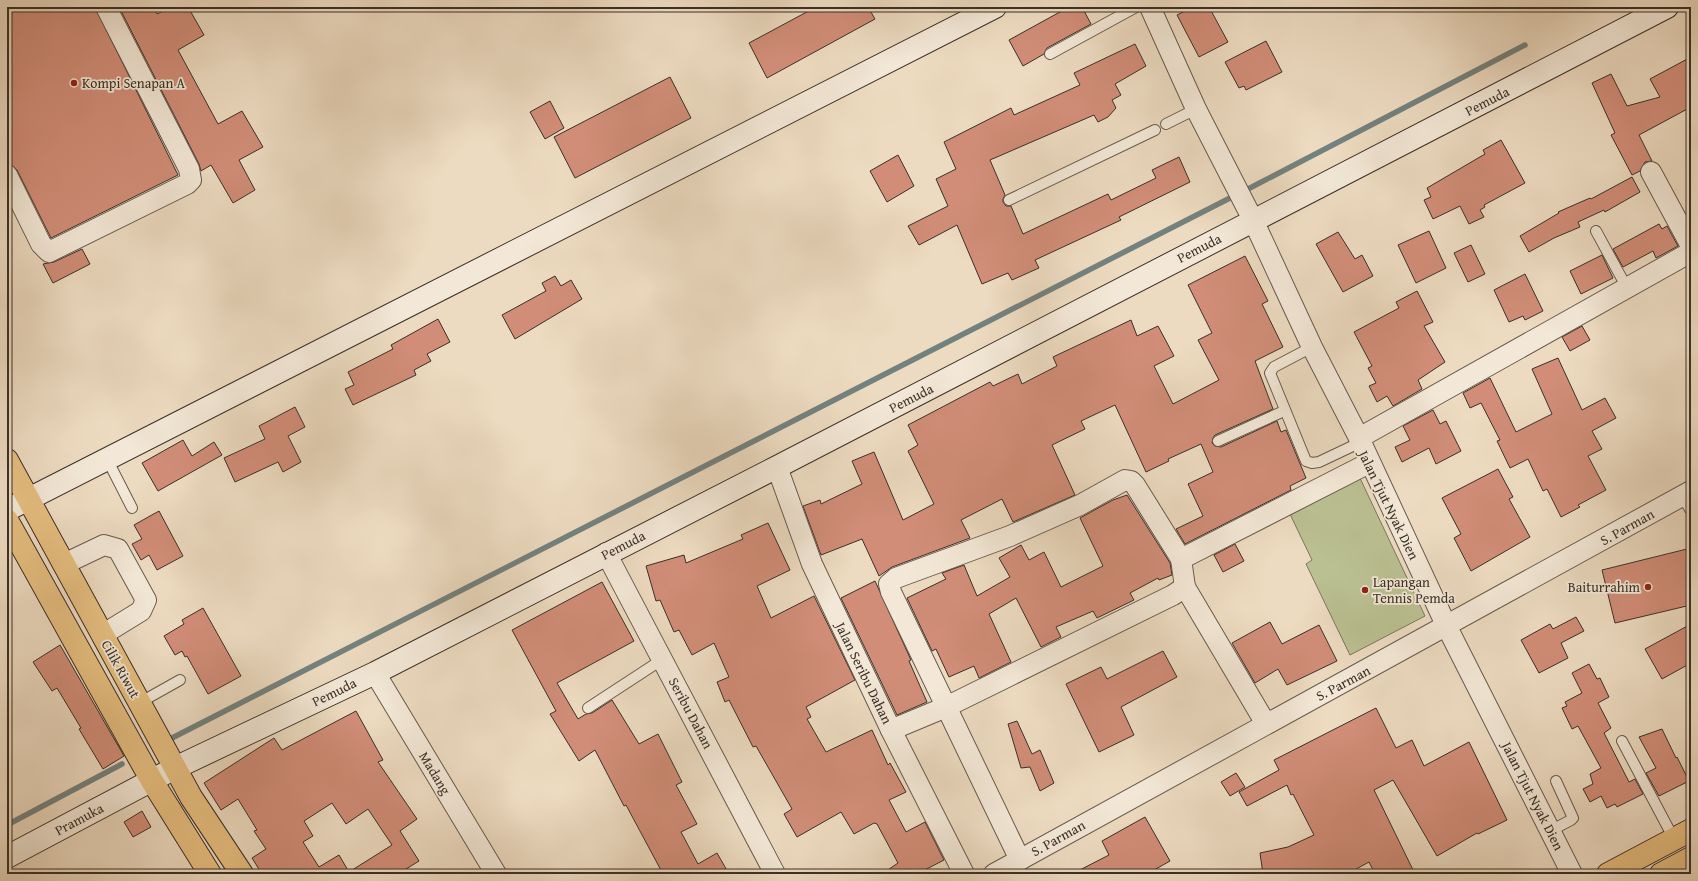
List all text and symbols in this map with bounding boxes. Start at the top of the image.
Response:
place label: Kompi Senapan A [82,73,185,93]
marker: Kompi Senapan A [69,78,79,88]
street label: Pemuda [1461,81,1513,121]
street label: Pemuda [1173,228,1225,268]
street label: Pemuda [885,378,937,418]
street label: Jalan Tjut Nyak Dien [1353,445,1424,563]
street label: S. Parman [1596,504,1658,550]
street label: Pemuda [597,525,649,565]
place label: Lapangan Tennis Pemda [1373,572,1455,608]
place label: Baiturrahim [1568,577,1641,597]
marker: Baiturrahim [1643,582,1653,592]
marker: Lapangan Tennis Pemda [1360,585,1370,595]
street label: Jalan Seribu Dahan [830,617,897,727]
street label: Cilik Riwut [97,636,145,702]
street label: S. Parman [1312,660,1374,706]
street label: Pemuda [308,673,360,711]
street label: Seribu Dahan [664,674,718,752]
street label: Jalan Tjut Nyak Dien [1496,737,1569,854]
street label: Madang [414,748,456,798]
street label: Pramuka [51,798,107,840]
street label: S. Parman [1027,815,1089,861]

